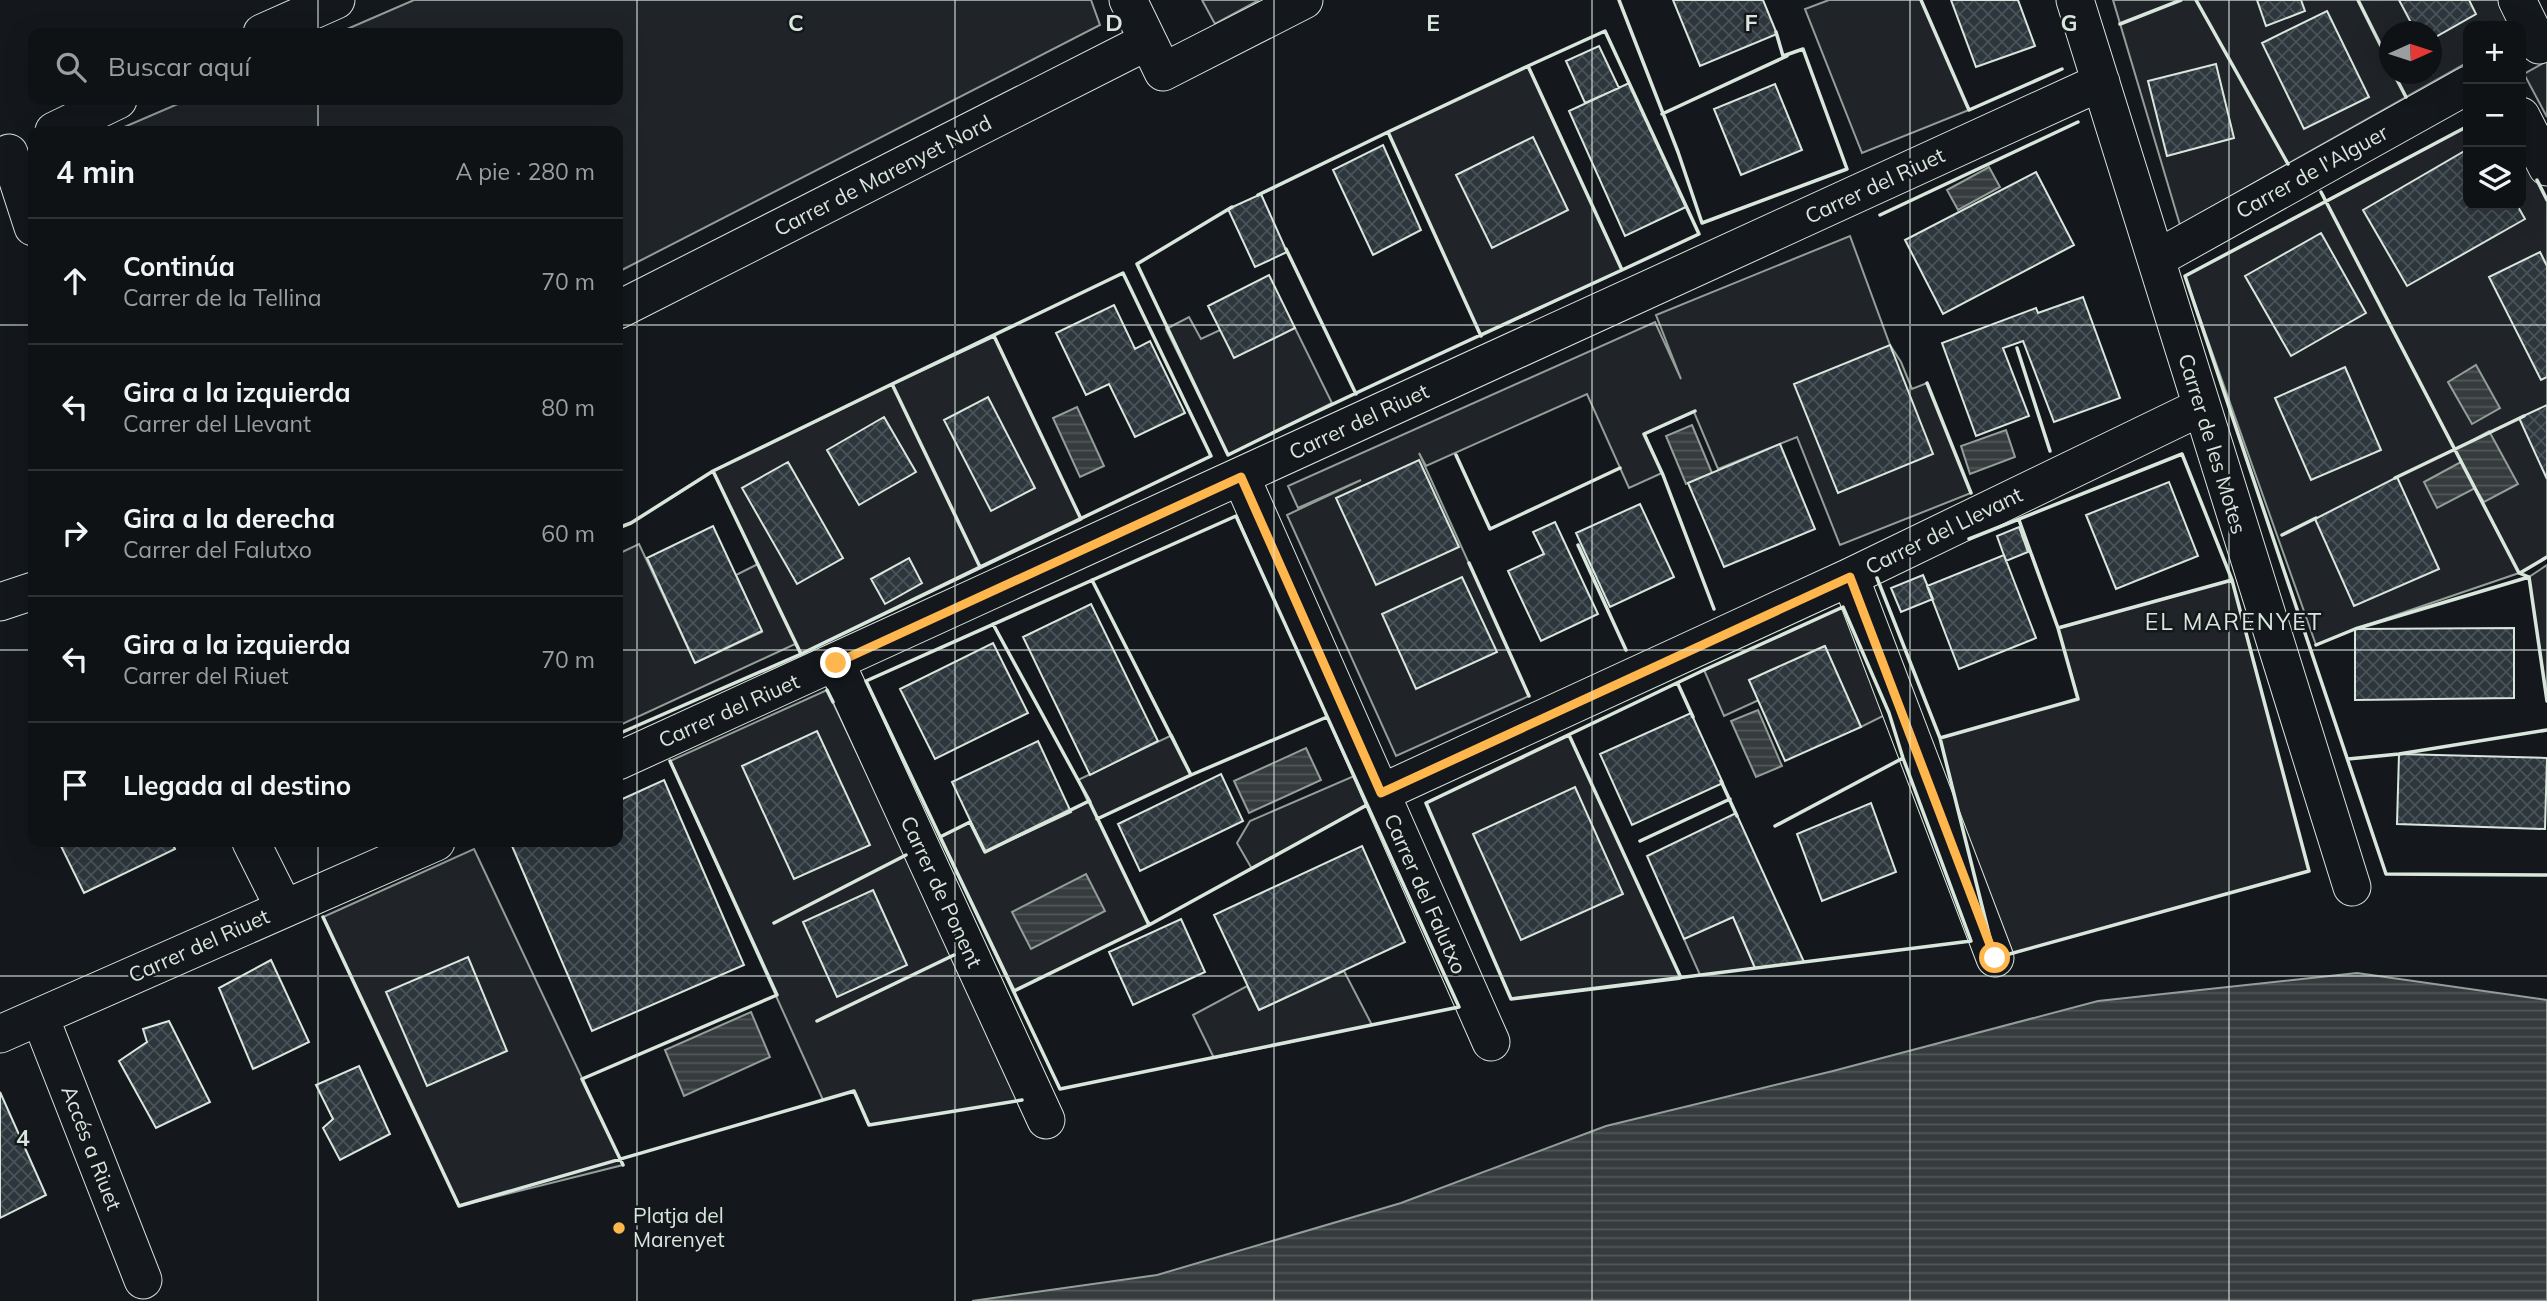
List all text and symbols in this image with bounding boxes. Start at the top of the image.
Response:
text: C [788,8,804,37]
text: D [1105,8,1123,37]
text: E [1426,8,1440,37]
text: F [1744,8,1758,37]
text: G [2060,8,2078,37]
north arrow [2379,21,2442,84]
map controls [2463,21,2526,210]
button: + [2463,21,2526,84]
search box [28,28,623,105]
icon: search [52,48,90,86]
text: Buscar aquí [108,50,251,83]
button: − [2463,84,2526,147]
street label: Carrer de Marenyet Nord [769,109,996,241]
street label: Carrer de l'Alguer [2231,118,2392,224]
street label: Carrer del Riuet [1801,141,1949,229]
button: layers [2463,147,2526,210]
text: 4 min [56,153,135,191]
text: A pie · 280 m [455,157,595,186]
text: Continúa [123,250,235,283]
icon: ahead [56,262,94,300]
text: 70 m [541,267,595,296]
text: Carrer de la Tellina [123,283,322,312]
street label: Carrer de les Motes [2173,350,2253,537]
text: Gira a la izquierda [123,376,351,409]
street label: Carrer del Riuet [1285,377,1433,465]
icon: left [56,388,94,426]
text: 80 m [541,393,595,422]
text: Carrer del Llevant [123,409,311,438]
street label: Carrer del Llevant [1861,481,2026,579]
text: Gira a la derecha [123,502,335,535]
icon: right [56,514,94,552]
text: 60 m [541,519,595,548]
text: Carrer del Falutxo [123,535,312,564]
district label: EL MARENYET [2145,607,2323,636]
text: Gira a la izquierda [123,628,351,661]
icon: left [56,640,94,678]
text: 70 m [541,645,595,674]
route end [820,647,851,678]
text: Carrer del Riuet [123,661,289,690]
street label: Carrer del Riuet [654,667,803,753]
icon: arrive [56,766,94,804]
text: Llegada al destino [123,769,351,802]
street label: Carrer del Falutxo [1379,810,1473,978]
street label: Carrer de Ponent [895,812,988,972]
street label: Carrer del Riuet [124,902,273,988]
route start [1979,942,2010,973]
street label: Accés a Riuet [56,1082,128,1214]
text: 4 [16,1123,30,1152]
place label: Platja del Marenyet [633,1202,725,1252]
marker: Platja del Marenyet [611,1220,627,1236]

